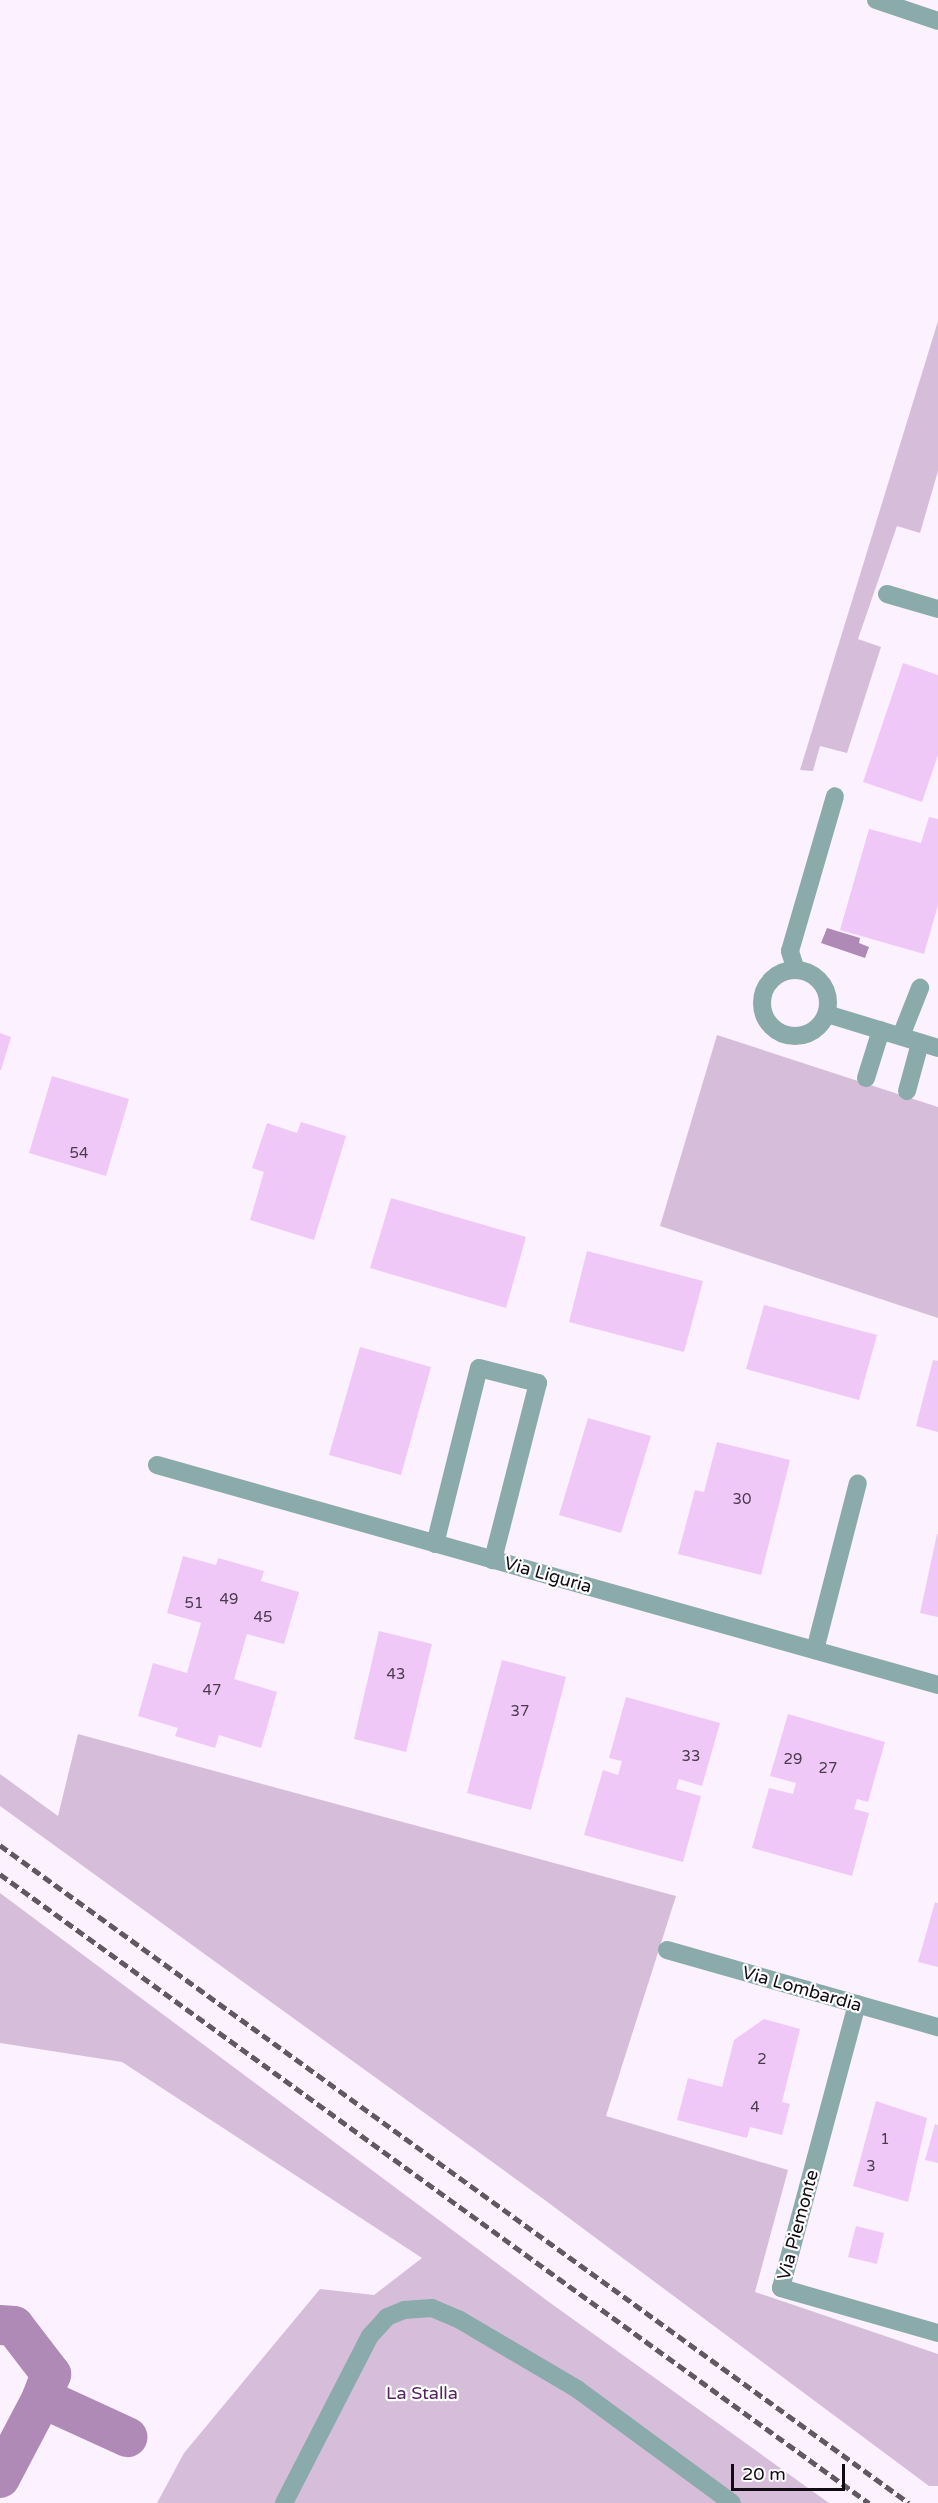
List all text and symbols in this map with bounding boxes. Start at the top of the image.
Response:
house number: 54 [70,1145,88,1163]
house number: 30 [733,1491,751,1509]
street label: Via Liguria [502,1552,594,1598]
house number: 49 [220,1591,238,1609]
house number: 51 [185,1595,203,1613]
house number: 45 [254,1609,272,1627]
house number: 43 [387,1666,405,1684]
house number: 47 [203,1682,221,1700]
house number: 37 [511,1703,529,1721]
house number: 33 [682,1748,700,1766]
house number: 29 [784,1751,802,1769]
house number: 27 [819,1760,837,1778]
street label: Via Lombardia [740,1962,864,2016]
house number: 2 [757,2051,767,2069]
house number: 4 [750,2099,760,2117]
house number: 1 [880,2131,890,2149]
house number: 3 [866,2158,876,2176]
street label: Via Piemonte [773,2167,823,2283]
park label: La Stalla [386,2382,458,2404]
scale bar [734,2452,848,2490]
text: 20 m [742,2463,786,2485]

